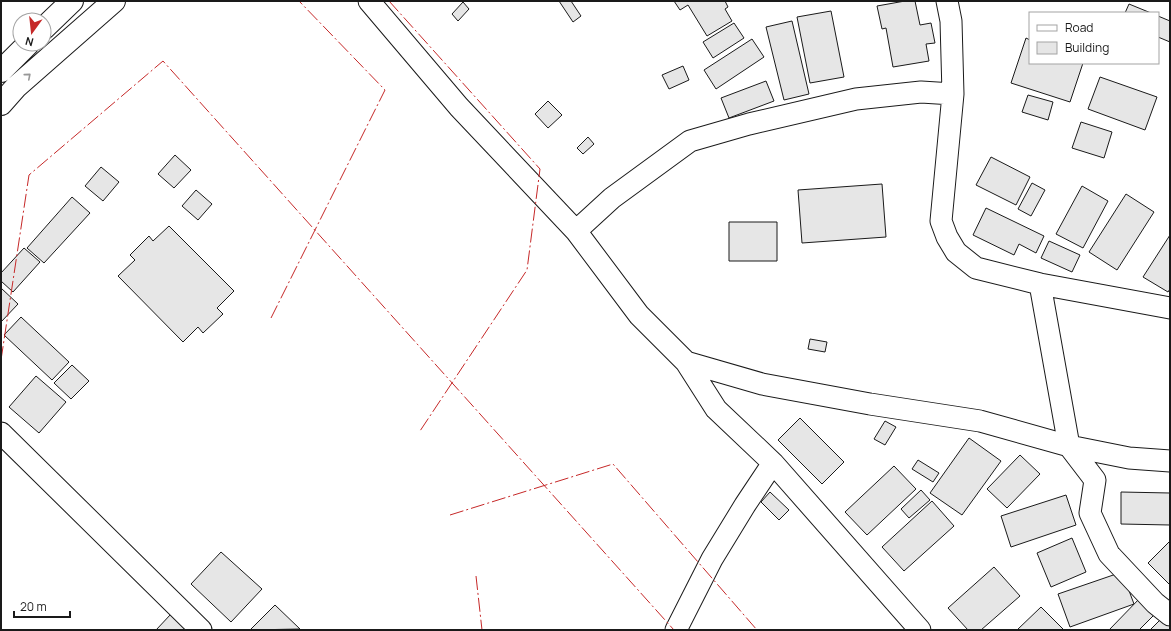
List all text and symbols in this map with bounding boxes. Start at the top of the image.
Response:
north arrow [12,12,52,52]
legend [1029,12,1159,64]
text: Road [1065,19,1093,36]
text: N [23,34,35,50]
text: Building [1065,39,1109,56]
one-way arrow [23,74,31,81]
scale bar [14,593,70,619]
text: 20 m [20,598,47,615]

